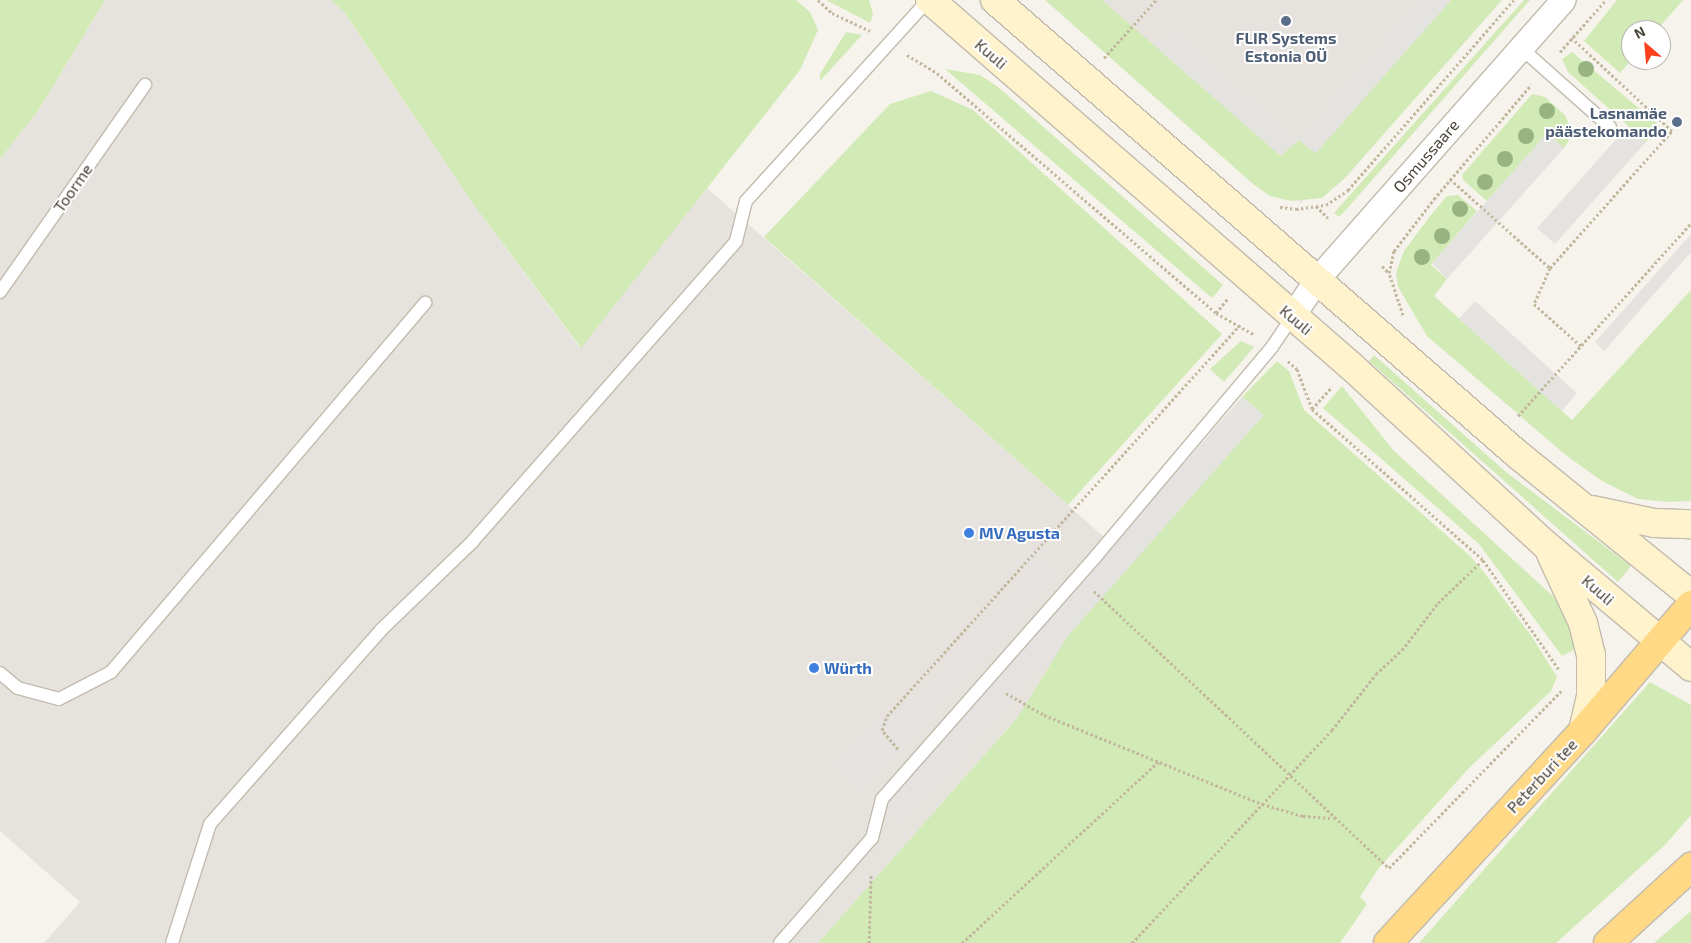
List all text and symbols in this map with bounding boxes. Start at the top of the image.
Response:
marker: FLIR Systems Estonia OÜ [1280,15,1292,27]
north arrow [1621,20,1671,70]
text: N [1631,22,1648,42]
place label: FLIR Systems Estonia OÜ [1236,28,1336,66]
street label: Kuuli [971,35,1011,73]
place label: Lasnamäe päästekomando [1545,103,1667,141]
street label: Osmussaare [1389,116,1463,196]
marker: Lasnamäe päästekomando [1671,116,1683,128]
street label: Toorme [49,160,97,216]
street label: Kuuli [1276,301,1316,339]
place label: MV Agusta [979,523,1061,543]
marker: MV Agusta [963,527,975,539]
street label: Kuuli [1578,571,1618,609]
place label: Würth [824,658,872,678]
marker: Würth [808,662,820,674]
street label: Peterburi tee [1503,735,1581,817]

